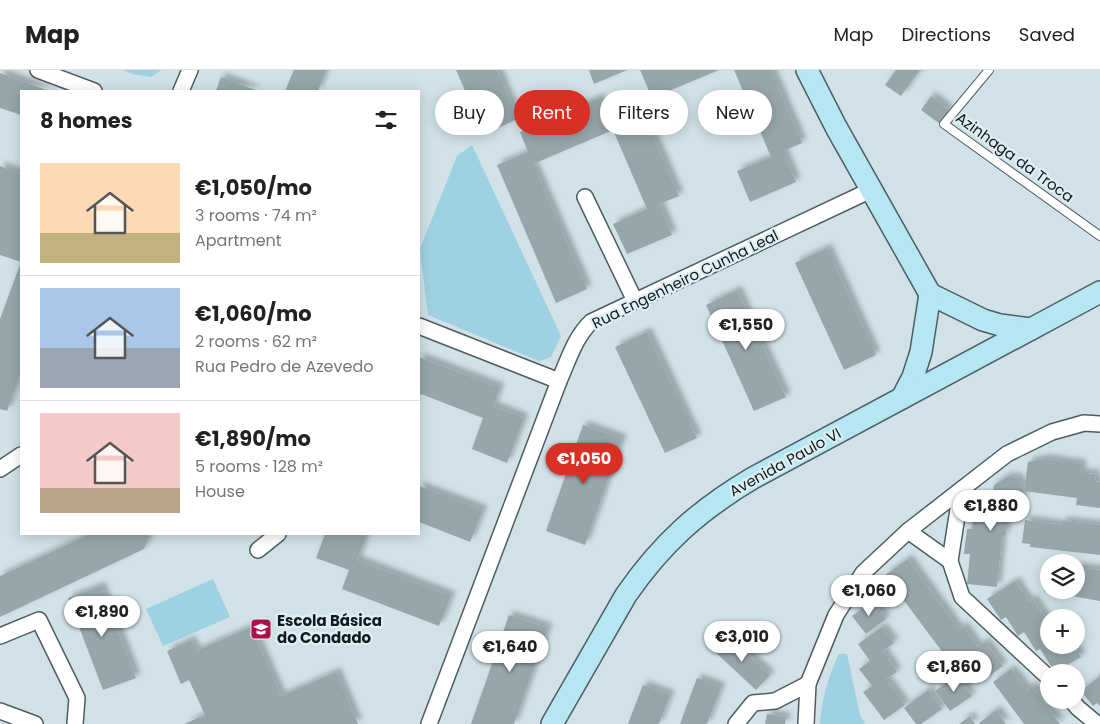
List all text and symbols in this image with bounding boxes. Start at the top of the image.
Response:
text: Map [25,18,80,51]
text: Map [834,22,873,47]
text: Directions [901,22,991,47]
text: Saved [1019,22,1075,47]
chip: Buy [435,90,504,135]
chip: Rent [514,90,590,135]
chip: Filters [600,90,688,135]
chip: New [698,90,772,135]
text: 8 homes [40,106,132,135]
icon: filters [372,106,400,134]
street label: Azinhaga da Troca [952,107,1078,207]
text: €1,050/mo [195,173,312,202]
icon: home [80,183,140,243]
text: 3 rooms · 74 m² [195,204,317,227]
street label: Rua Engenheiro Cunha Leal [588,225,782,333]
text: Apartment [195,229,282,252]
text: €1,060/mo [195,299,312,328]
icon: home [80,308,140,368]
pin: €1,550 [705,308,787,351]
text: €1,550 [719,313,773,336]
text: 2 rooms · 62 m² [195,330,317,353]
text: Rua Pedro de Azevedo [195,355,373,378]
street label: Avenida Paulo VI [725,423,845,501]
text: €1,890/mo [195,424,311,453]
icon: home [80,433,140,493]
pin: €1,050 [543,442,625,485]
text: €1,050 [557,447,611,470]
text: 5 rooms · 128 m² [195,455,323,478]
text: House [195,480,245,503]
pin: €1,880 [950,490,1032,532]
text: €1,880 [964,494,1018,517]
map controls [1040,554,1085,709]
button: layers [1040,554,1085,599]
pin: €1,060 [828,574,910,617]
text: €1,060 [842,579,896,602]
pin: €1,890 [61,596,143,638]
text: €1,890 [75,600,129,623]
button: + [1040,609,1085,654]
place label: Escola Básica do Condado [277,610,382,648]
school or university icon: Escola Básica do Condado [249,617,273,641]
pin: €3,010 [701,620,783,663]
text: €3,010 [715,625,769,648]
pin: €1,640 [469,630,551,673]
text: €1,640 [483,635,537,658]
pin: €1,860 [913,650,995,693]
text: €1,860 [927,655,981,678]
button: − [1040,664,1085,709]

